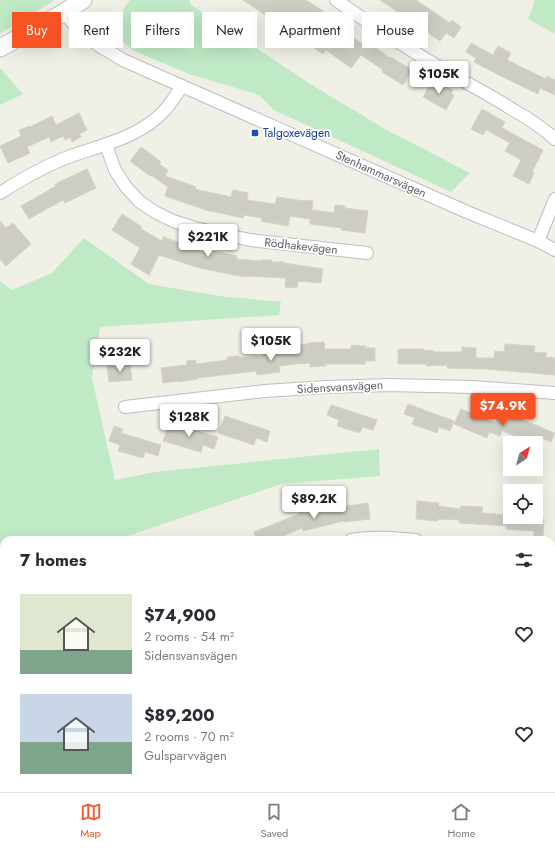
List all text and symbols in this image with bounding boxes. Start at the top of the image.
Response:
chip: Buy [12,12,61,48]
chip: Rent [69,12,123,48]
chip: Filters [131,12,194,48]
chip: New [202,12,257,48]
chip: Apartment [265,12,354,48]
chip: House [362,12,428,48]
pin: $105K [411,61,467,95]
text: $105K [419,64,459,83]
place label: Talgoxevägen [263,124,330,142]
marker: Talgoxevägen [250,128,260,138]
street label: Stenhammarsvägen [333,146,429,202]
pin: $221K [180,224,236,258]
text: $221K [188,227,228,246]
street label: Rödhakevägen [263,233,339,259]
pin: $105K [243,328,299,362]
text: $105K [251,331,291,350]
pin: $232K [92,339,148,373]
text: $232K [99,342,141,361]
street label: Sidensvansvägen [296,376,384,398]
pin: $74.9K [470,393,536,427]
text: $74.9K [480,396,526,415]
pin: $128K [161,404,217,438]
text: $128K [169,407,209,426]
north arrow [503,436,543,476]
map controls [503,436,543,524]
button: locate [503,484,543,524]
pin: $89.2K [281,486,347,520]
text: $89.2K [291,489,337,508]
text: 7 homes [20,548,87,572]
icon: filters [513,549,535,571]
text: $74,900 [144,603,216,627]
icon: home [52,610,100,658]
icon: heart [513,623,535,645]
text: 2 rooms · 54 m² [144,627,234,646]
text: Sidensvansvägen [144,646,238,665]
text: $89,200 [144,703,215,727]
icon: home [52,710,100,758]
icon: heart [513,723,535,745]
text: 2 rooms · 70 m² [144,727,234,746]
text: Gulsparvvägen [144,746,227,765]
tab: Map [80,801,102,841]
tab: Saved [261,801,288,841]
tab: Home [447,801,476,841]

